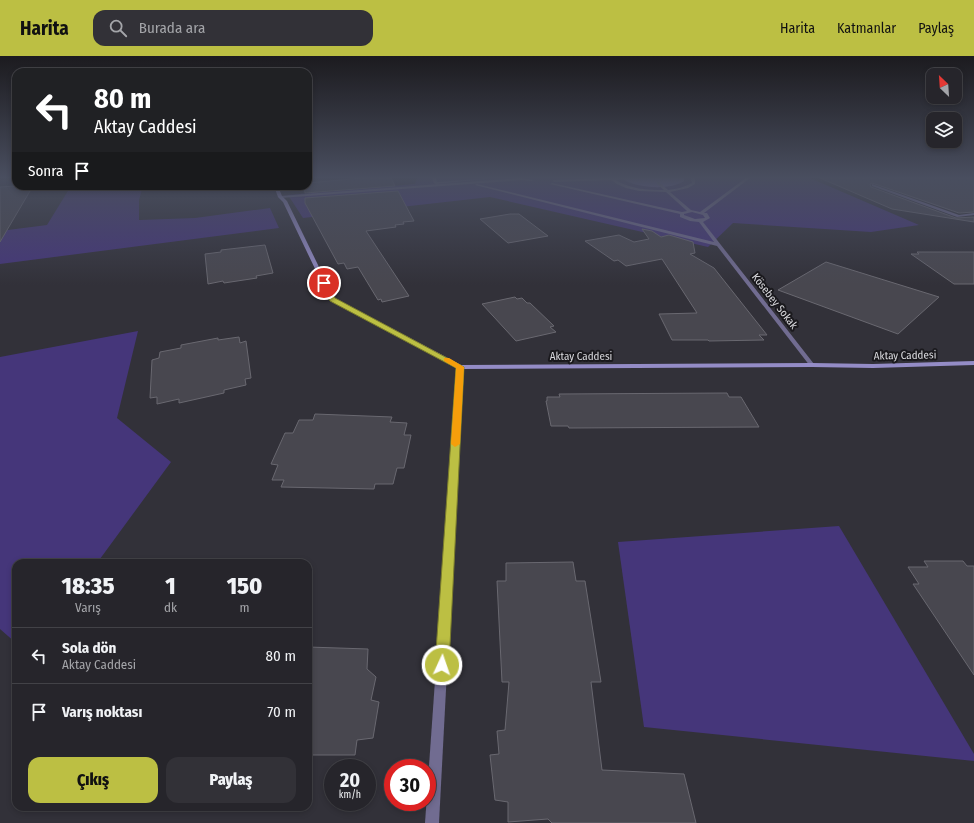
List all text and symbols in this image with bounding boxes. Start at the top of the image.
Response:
search box [93,10,373,46]
text: Harita [20,17,69,40]
icon: search [107,17,129,39]
text: Burada ara [139,19,205,37]
text: Harita [780,20,815,37]
text: Katmanlar [837,20,896,37]
text: Paylaş [918,20,954,37]
north arrow [926,68,962,104]
map controls [926,68,962,148]
text: 80 m [94,82,151,115]
icon: left [28,84,80,136]
button: layers [926,112,962,148]
text: Aktay Caddesi [94,116,197,138]
icon: arrive [71,160,93,182]
text: Sonra [28,162,63,180]
pin [307,266,341,300]
street label: Kösebey Sokak [749,271,801,332]
icon: arrive [313,272,335,294]
street label: Aktay Caddesi [874,348,937,363]
street label: Aktay Caddesi [550,350,613,363]
text: 18:35 [62,572,114,600]
text: 1 [165,572,176,600]
text: 150 [227,572,262,600]
text: Varış [75,600,101,615]
text: dk [164,600,177,615]
text: m [240,600,250,615]
text: Sola dön [62,639,116,657]
position arrow [421,644,463,686]
icon: left [28,645,50,667]
text: 80 m [266,647,296,665]
text: Aktay Caddesi [62,657,136,672]
icon: arrive [28,701,50,723]
text: Varış noktası [62,703,142,721]
text: 70 m [267,703,296,721]
button: Çıkış [28,757,158,803]
button: Paylaş [166,757,296,803]
speed limit sign: 30 [384,759,436,811]
text: 20 [340,768,360,792]
text: km/h [339,789,361,801]

